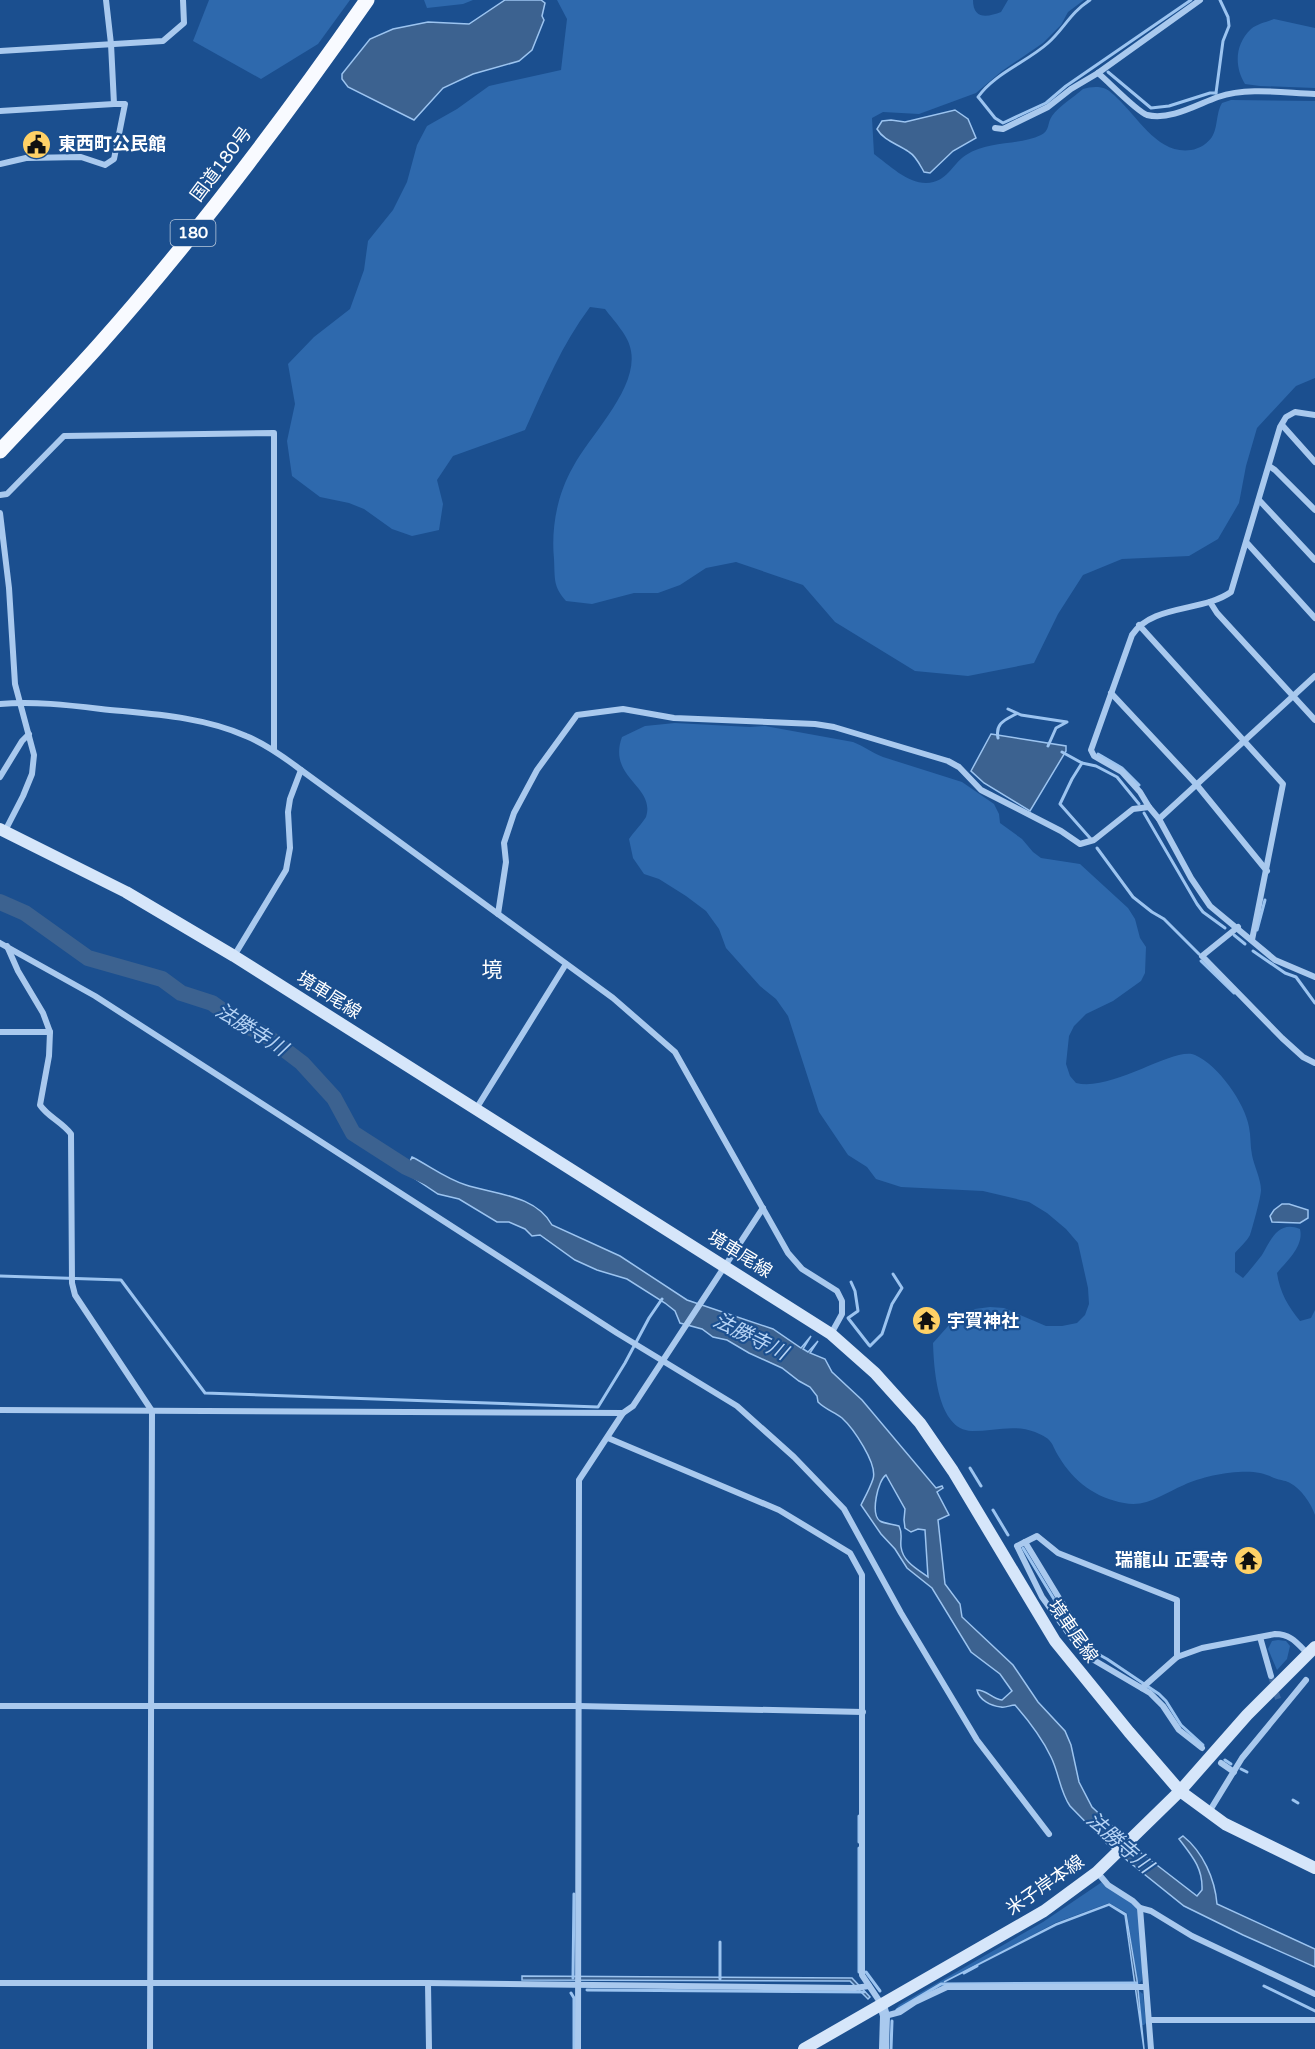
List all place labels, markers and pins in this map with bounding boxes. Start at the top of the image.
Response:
public building icon: 東西町公民館 [21,128,53,160]
place label: 東西町公民館 [58,133,166,155]
temple icon: 宇賀神社 [910,1305,942,1337]
place label: 宇賀神社 [947,1310,1019,1332]
temple icon: 瑞龍山 正雲寺 [1233,1544,1265,1576]
place label: 瑞龍山 正雲寺 [1115,1549,1228,1571]

